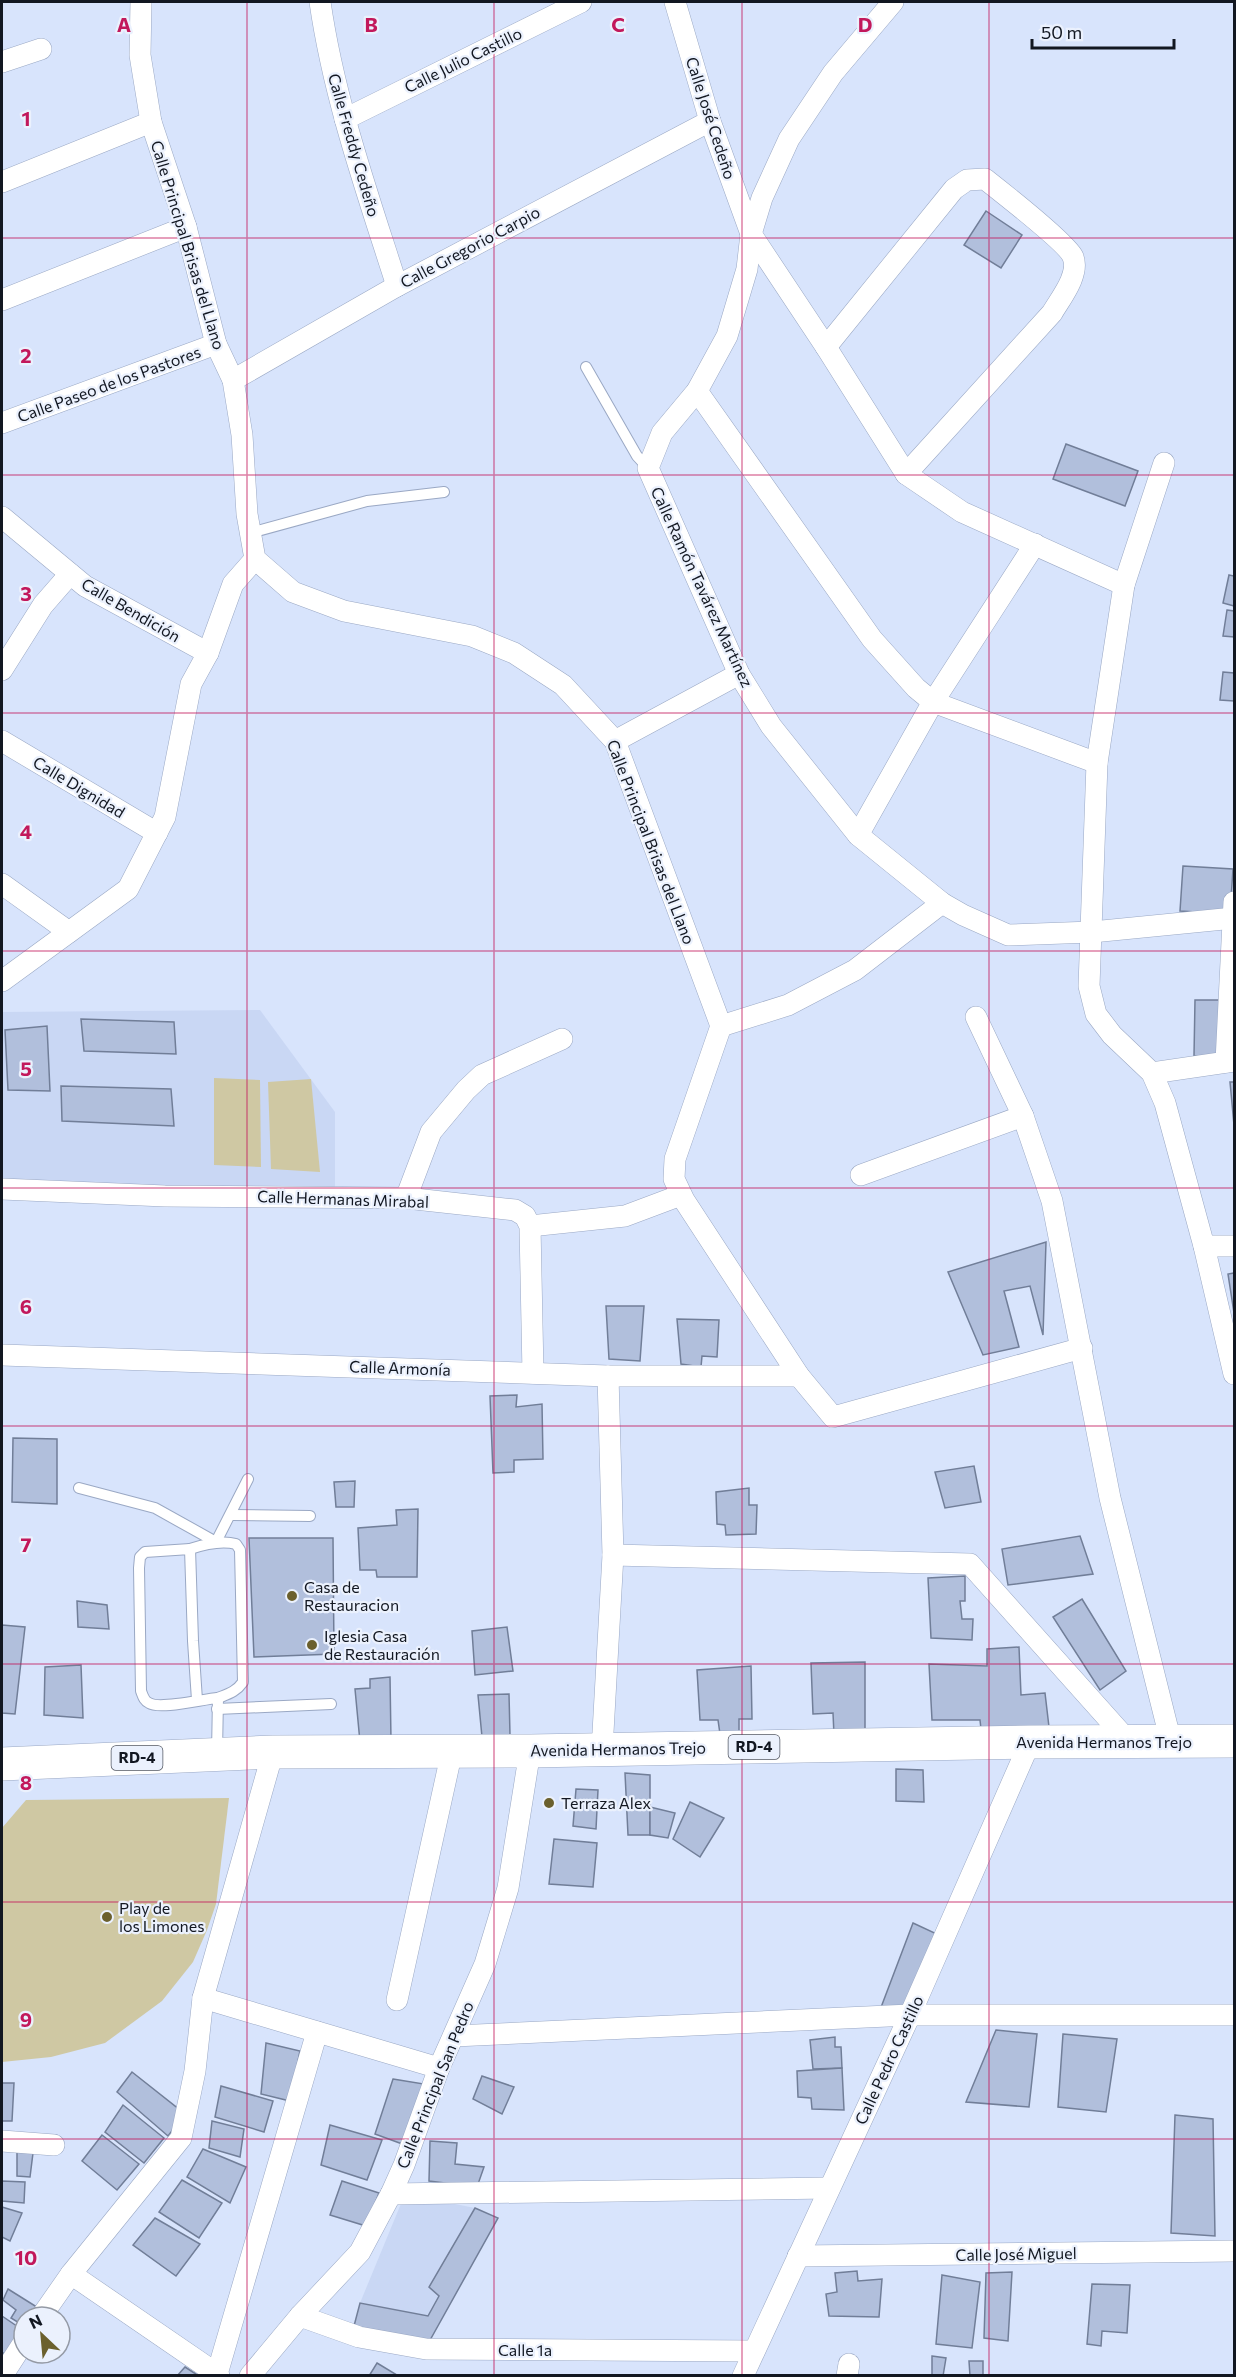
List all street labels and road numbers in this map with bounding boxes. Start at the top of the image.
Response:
street label: Calle Julio Castillo [401,23,525,96]
street label: Calle José Cedeño [683,54,740,181]
street label: Calle Freddy Cedeño [325,71,384,219]
street label: Calle Principal Brisas del Llano [148,138,229,352]
street label: Calle Gregorio Carpio [397,202,543,291]
street label: Calle Paseo de los Pastores [15,341,203,426]
street label: Calle Ramón Tavárez Martínez [648,484,757,690]
street label: Calle Bendición [78,574,184,646]
street label: Calle Principal Brisas del Llano [604,737,699,947]
street label: Calle Dignidad [30,752,129,821]
street label: Calle Hermanas Mirabal [257,1186,429,1211]
street label: Calle Armonía [349,1356,451,1379]
street label: Avenida Hermanos Trejo [1016,1732,1192,1751]
road number: RD-4 [728,1735,780,1759]
street label: Avenida Hermanos Trejo [530,1737,706,1760]
road number: RD-4 [112,1746,162,1770]
street label: Calle Pedro Castillo [850,1992,927,2127]
street label: Calle Principal San Pedro [392,1998,477,2171]
street label: Calle José Miguel [955,2243,1077,2264]
street label: Calle 1a [498,2340,552,2359]

